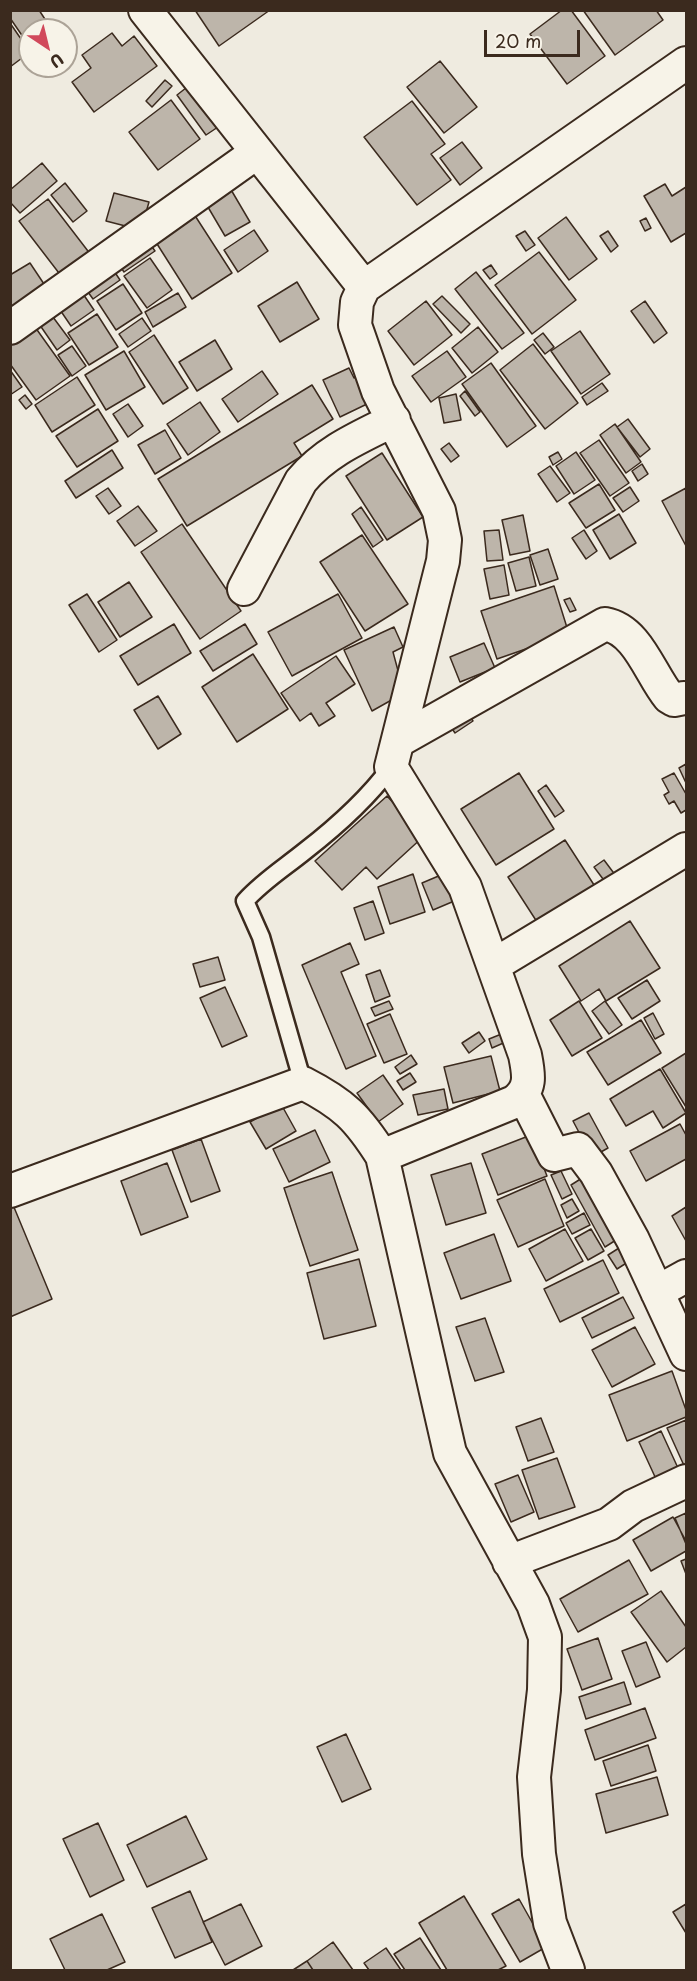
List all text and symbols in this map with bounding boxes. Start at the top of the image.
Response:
north arrow [18,18,78,78]
scale bar [487,18,583,56]
text: 20 m [495,27,541,54]
text: U [45,48,69,74]

